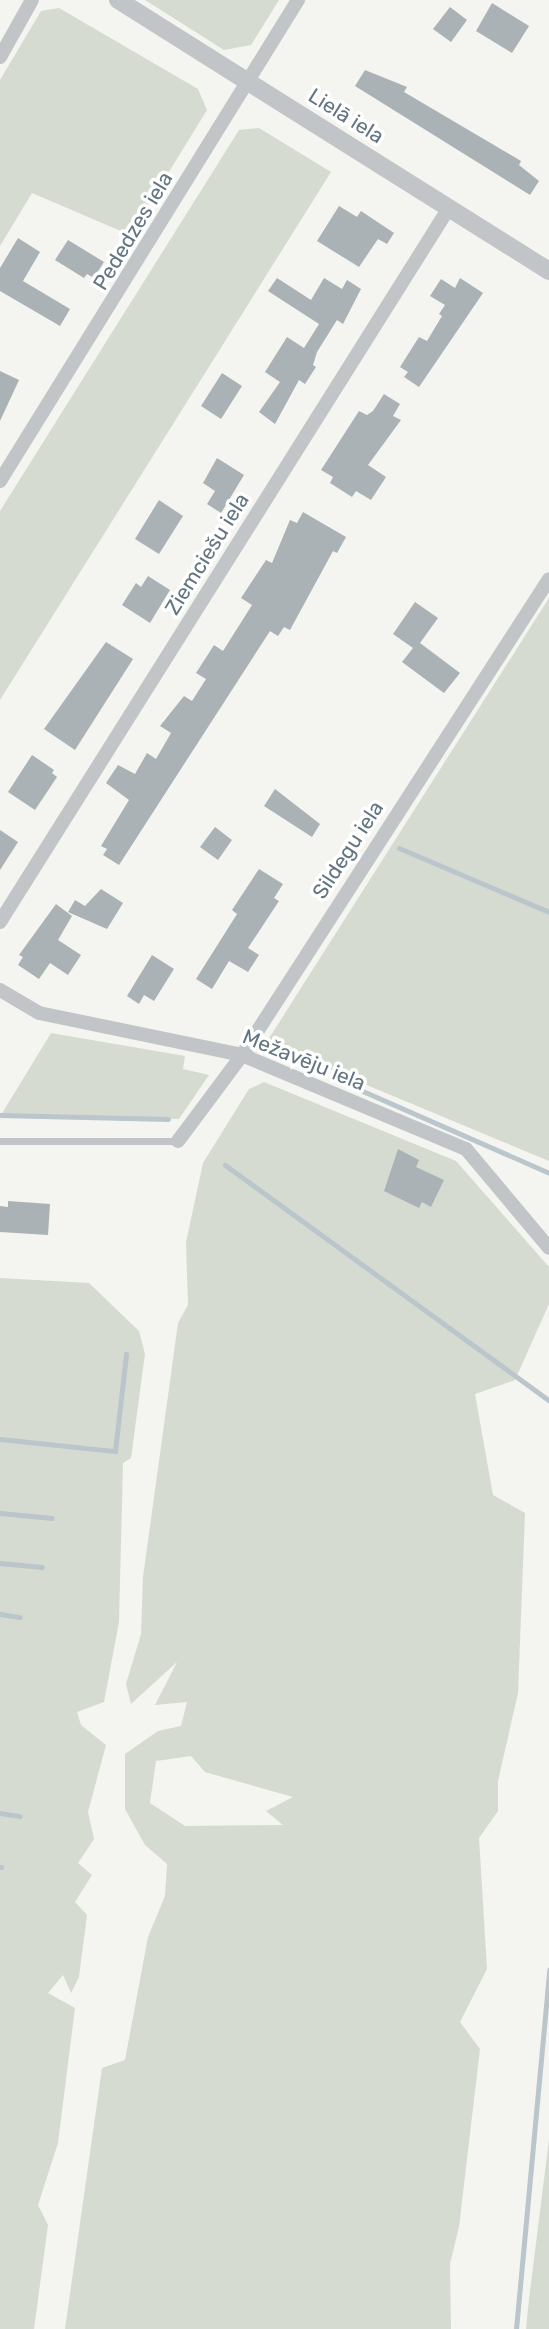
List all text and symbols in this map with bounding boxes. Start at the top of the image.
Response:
street label: Lielā iela [304,83,388,149]
street label: Pededzes iela [88,167,178,295]
street label: Ziemciešu iela [160,489,254,619]
street label: Sildegu iela [307,796,389,904]
street label: Mežavēju iela [239,1024,369,1096]

